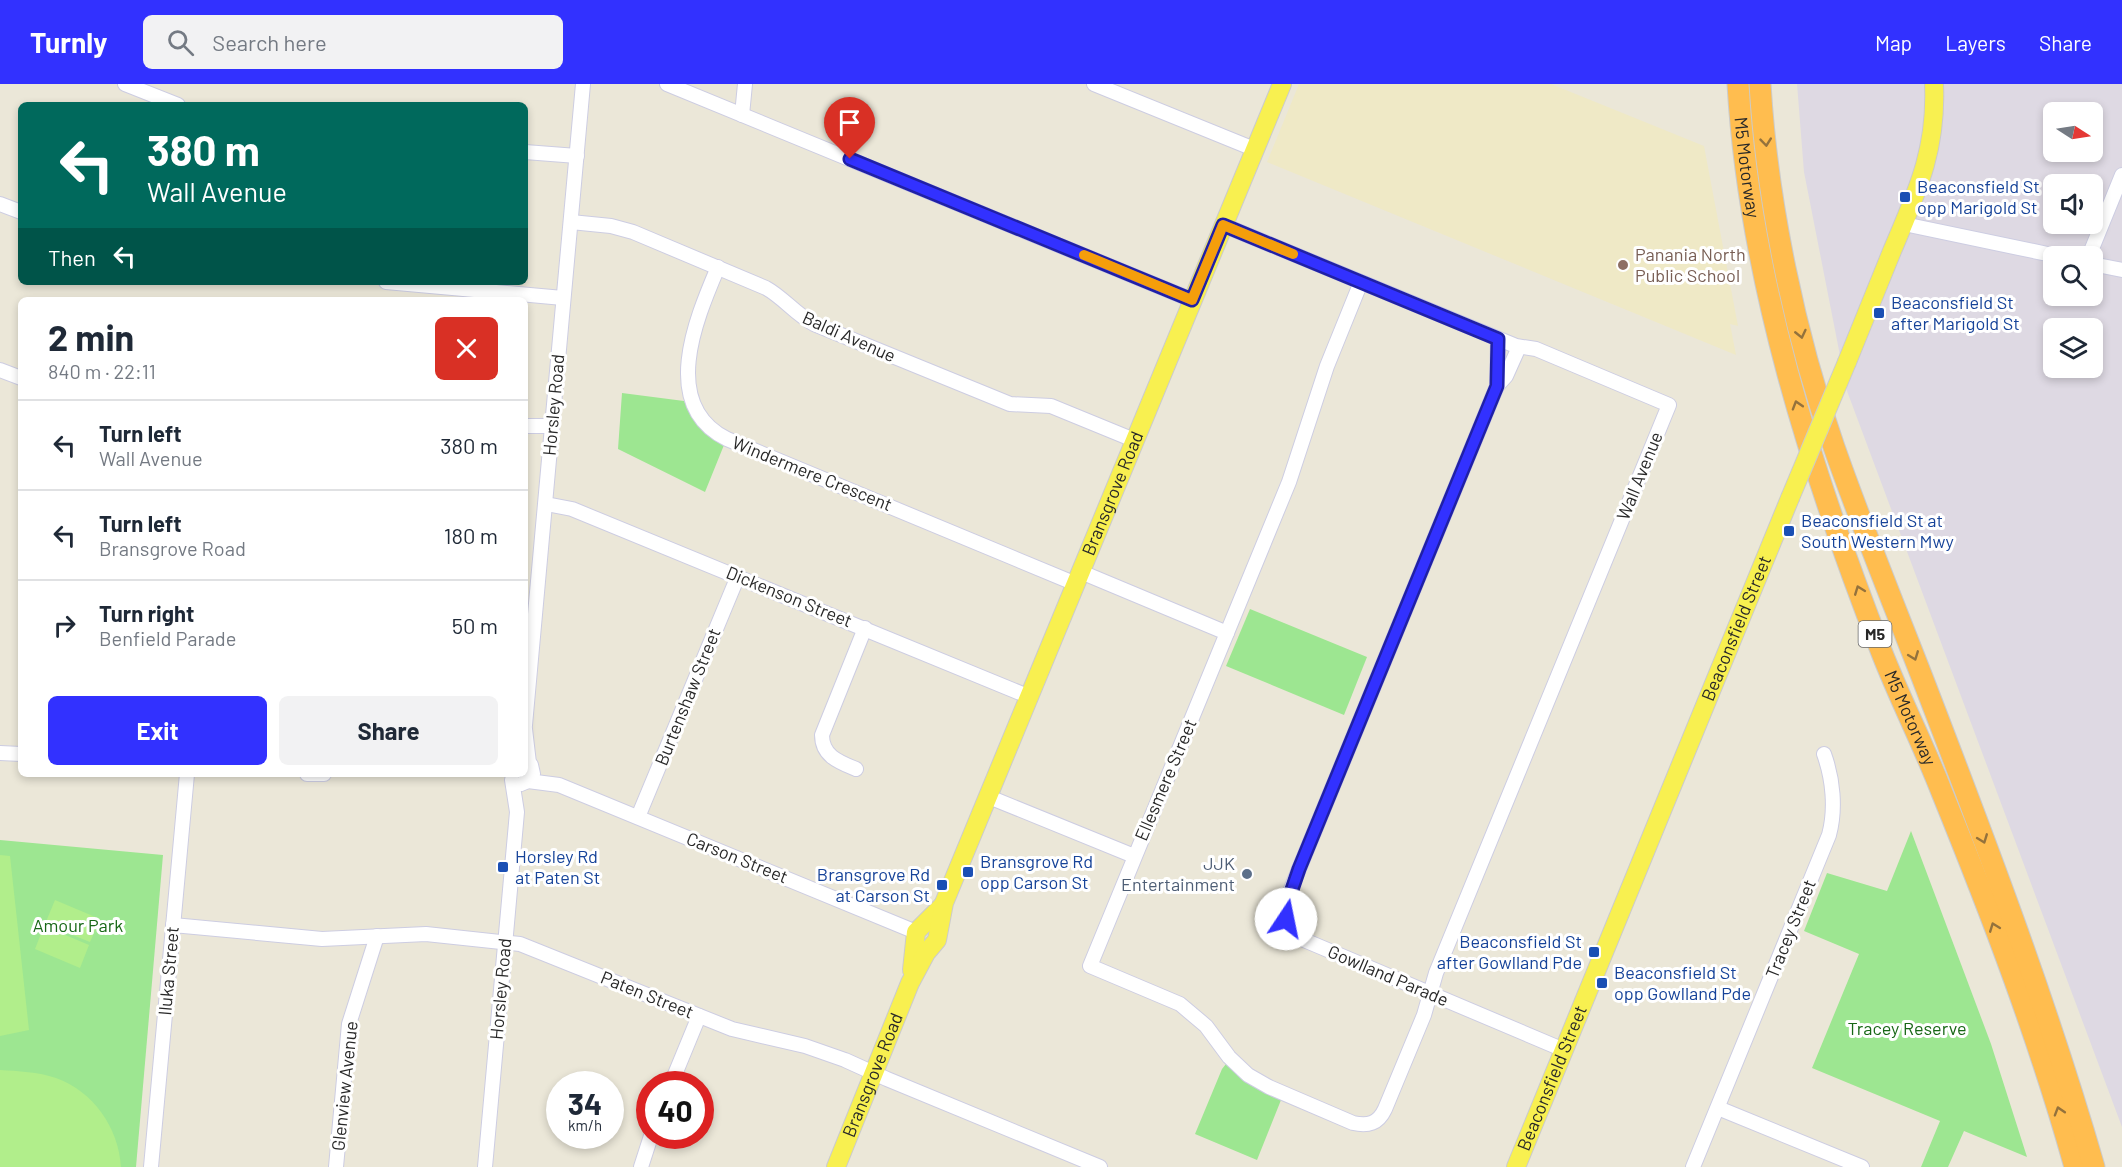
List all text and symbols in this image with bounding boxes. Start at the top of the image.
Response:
search box [143,15,563,69]
text: Turnly [30,25,107,59]
icon: search [164,26,197,59]
text: Search here [212,29,327,55]
text: Map [1875,30,1912,55]
text: Layers [1945,30,2006,55]
text: Share [2039,30,2092,55]
pin [824,97,875,159]
north arrow [2043,102,2103,162]
map controls [2043,102,2103,378]
icon: arrive [833,106,866,139]
street label: M5 Motorway [1730,116,1765,220]
text: 380 m [147,124,260,174]
icon: left [48,126,126,204]
one-way arrow [1759,138,1772,147]
button: sound [2043,174,2103,234]
text: Wall Avenue [147,175,287,207]
place label: Beaconsfield St opp Marigold St [1917,175,2040,218]
marker: Beaconsfield St opp Marigold St [1898,190,1912,204]
icon: left [108,240,141,273]
place label: Panania North Public School [1635,243,1746,286]
text: Then [48,244,96,270]
button: search [2043,246,2103,306]
marker: Panania North Public School [1616,258,1630,272]
place label: Beaconsfield St after Marigold St [1891,291,2020,334]
street label: Baldi Avenue [799,306,899,366]
marker: Beaconsfield St after Marigold St [1872,306,1886,320]
text: 2 min [48,315,134,358]
button: close [435,317,498,380]
button: layers [2043,318,2103,378]
one-way arrow [1794,329,1807,339]
street label: Horsley Road [538,353,568,457]
text: 840 m · 22:11 [48,359,156,383]
one-way arrow [1792,400,1804,411]
text: Turn left [99,420,182,446]
street label: Bransgrove Road [1077,428,1147,558]
street label: Wall Avenue [1611,428,1667,523]
icon: left [48,429,81,462]
street label: Windermere Crescent [729,431,896,515]
text: 380 m [440,432,498,458]
text: Wall Avenue [99,446,203,470]
place label: Beaconsfield St at South Western Mwy [1801,509,1954,552]
text: Turn left [99,510,182,536]
icon: left [48,519,81,552]
text: 180 m [444,522,498,548]
marker: Beaconsfield St at South Western Mwy [1782,524,1796,538]
text: Bransgrove Road [99,536,246,560]
street label: Beaconsfield Street [1696,552,1775,704]
street label: Dickenson Street [723,561,856,631]
one-way arrow [1853,585,1866,596]
text: Turn right [99,600,194,626]
icon: right [48,609,81,642]
text: 50 m [452,612,498,638]
road number: M5 [1858,621,1892,647]
street label: Burtenshaw Street [649,625,725,769]
text: Benfield Parade [99,626,236,650]
one-way arrow [1907,650,1919,661]
street label: M5 Motorway [1880,667,1942,768]
button: Exit [48,696,267,765]
button: Share [279,696,498,765]
street label: Ellesmere Street [1129,715,1201,844]
street label: Carson Street [683,827,791,887]
one-way arrow [1975,833,1988,844]
place label: Horsley Rd at Paten St [515,845,600,888]
place label: Bransgrove Rd opp Carson St [980,850,1093,893]
place label: JJK Entertainment [1121,852,1235,895]
marker: Horsley Rd at Paten St [496,860,510,874]
place label: Bransgrove Rd at Carson St [817,863,930,906]
marker: Bransgrove Rd opp Carson St [961,865,975,879]
marker: JJK Entertainment [1240,867,1254,881]
street label: Tracey Street [1760,876,1820,981]
marker: Bransgrove Rd at Carson St [935,878,949,892]
position arrow [1254,887,1318,951]
park label: Amour Park [33,914,123,936]
one-way arrow [1989,922,2001,933]
street label: Iluka Street [153,925,183,1016]
place label: Beaconsfield St after Gowlland Pde [1437,930,1582,973]
street label: Horsley Road [485,937,515,1041]
street label: Gowlland Parade [1325,940,1452,1010]
marker: Beaconsfield St after Gowlland Pde [1587,945,1601,959]
place label: Beaconsfield St opp Gowlland Pde [1614,961,1751,1004]
street label: Paten Street [598,966,697,1023]
marker: Beaconsfield St opp Gowlland Pde [1595,976,1609,990]
street label: Beaconsfield Street [1512,1002,1591,1154]
street label: Bransgrove Road [837,1009,907,1140]
park label: Tracey Reserve [1847,1017,1967,1039]
street label: Glenview Avenue [326,1020,362,1152]
speed limit sign: 40 [636,1071,714,1149]
text: 34 [568,1085,602,1121]
one-way arrow [2054,1106,2066,1117]
text: km/h [568,1116,602,1134]

